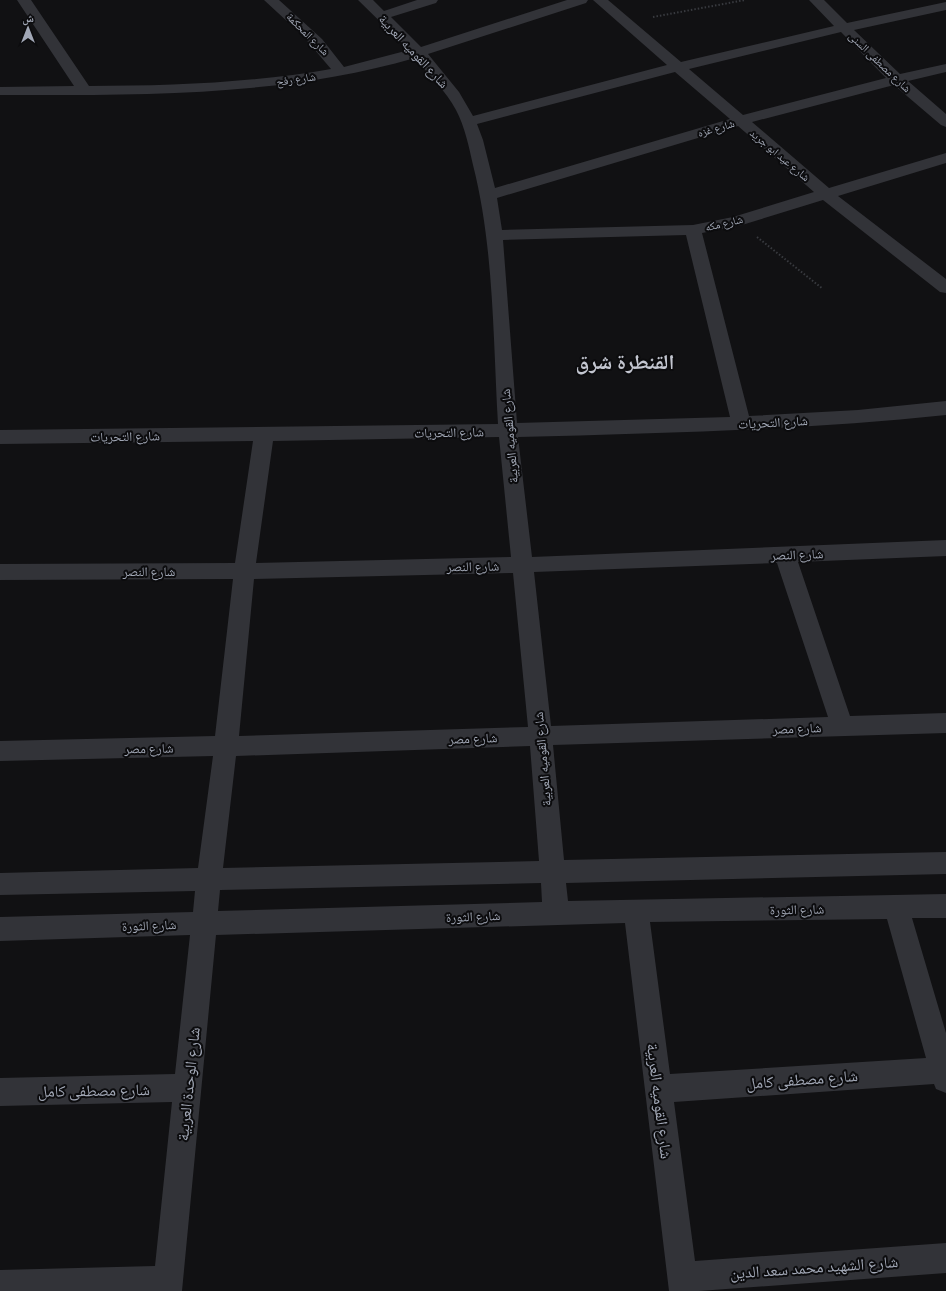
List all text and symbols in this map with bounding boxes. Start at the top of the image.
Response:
north arrow [8,8,48,48]
street label: شارع المحكمة [284,10,332,58]
text: ش [22,11,34,26]
street label: شارع القوميه العربية [374,11,452,92]
street label: شارع مصطفى السنى [846,29,914,95]
street label: شارع رفح [275,69,317,89]
street label: شارع غزه [696,116,736,140]
street label: شارع عيد ابو جريد [747,126,813,184]
street label: شارع مكه [704,212,744,234]
district label: القنطرة شرق [576,349,674,375]
street label: شارع القوميه العربية [497,388,523,484]
street label: شارع التحريات [738,412,808,434]
street label: شارع التحريات [414,423,484,443]
street label: شارع التحريات [90,427,160,447]
street label: شارع النصر [769,545,824,565]
street label: شارع النصر [446,558,499,576]
street label: شارع النصر [122,563,175,581]
street label: شارع القوميه العربية [530,711,556,807]
street label: شارع مصر [771,719,822,739]
street label: شارع مصر [447,729,498,749]
street label: شارع مصر [123,740,174,758]
street label: شارع الثورة [770,901,824,919]
street label: شارع الثورة [445,907,501,927]
street label: شارع الثورة [121,916,177,936]
street label: شارع الوحدة العربية [173,1026,205,1142]
street label: شارع القوميه العربية [642,1042,676,1160]
street label: شارع مصطفى كامل [745,1066,859,1094]
street label: شارع مصطفى كامل [38,1080,150,1102]
street label: شارع الشهيد محمد سعد الدين [729,1252,899,1284]

